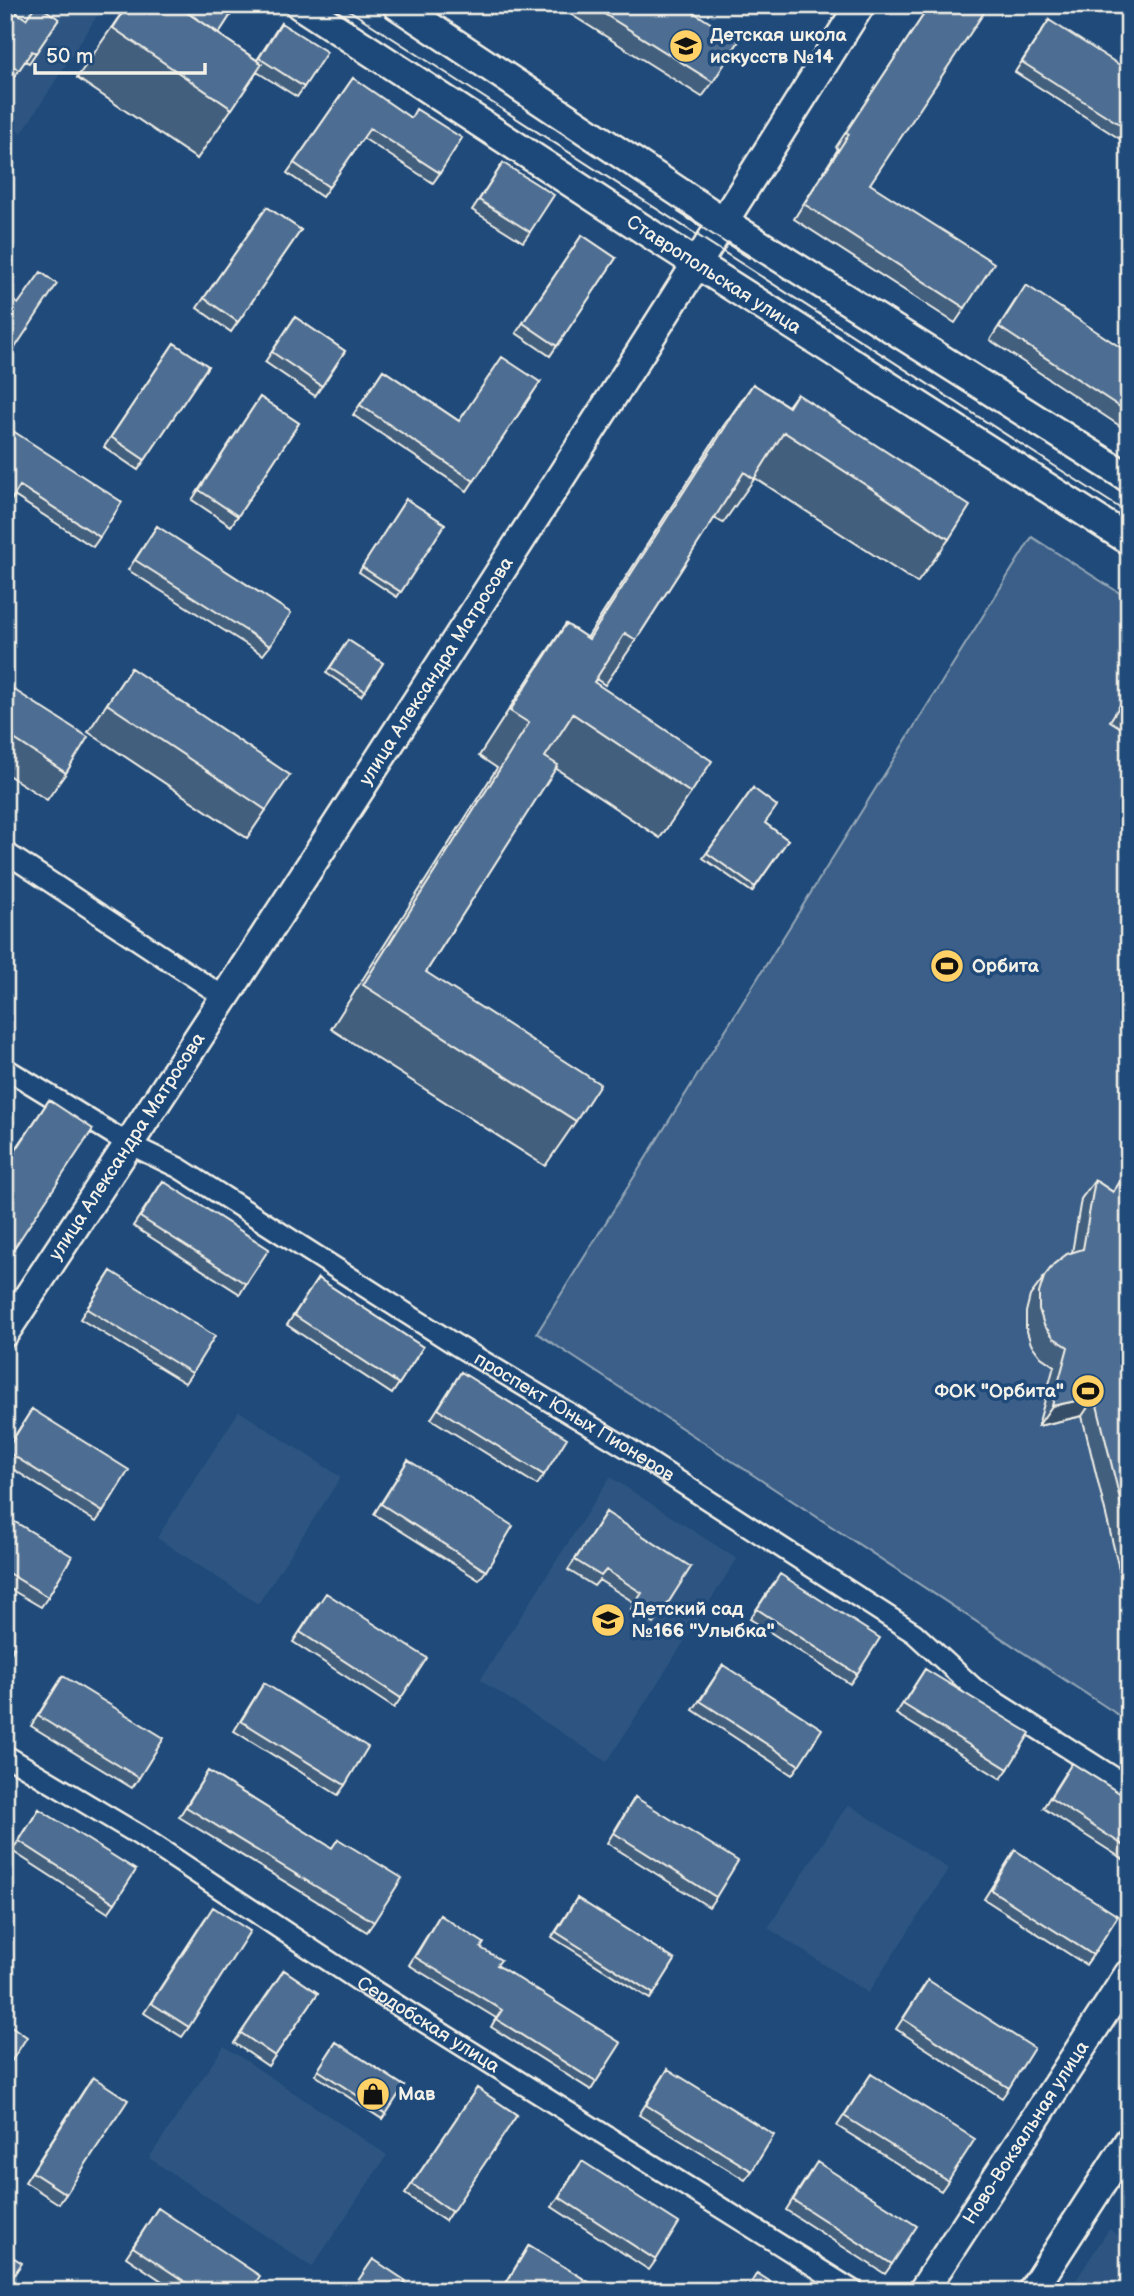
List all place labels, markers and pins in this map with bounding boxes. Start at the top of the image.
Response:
place label: Детская школа искусств №14 [710,24,848,69]
school or university icon: Детская школа искусств №14 [667,27,705,65]
sports icon: Орбита [928,947,966,985]
place label: Орбита [972,955,1040,978]
sports icon: ФОК "Орбита" [1069,1372,1107,1410]
place label: ФОК "Орбита" [935,1380,1064,1403]
place label: Детский сад №166 "Улыбка" [632,1598,775,1643]
school or university icon: Детский сад №166 "Улыбка" [589,1601,627,1639]
shop icon: Мав [354,2075,392,2113]
place label: Мав [398,2083,436,2106]

